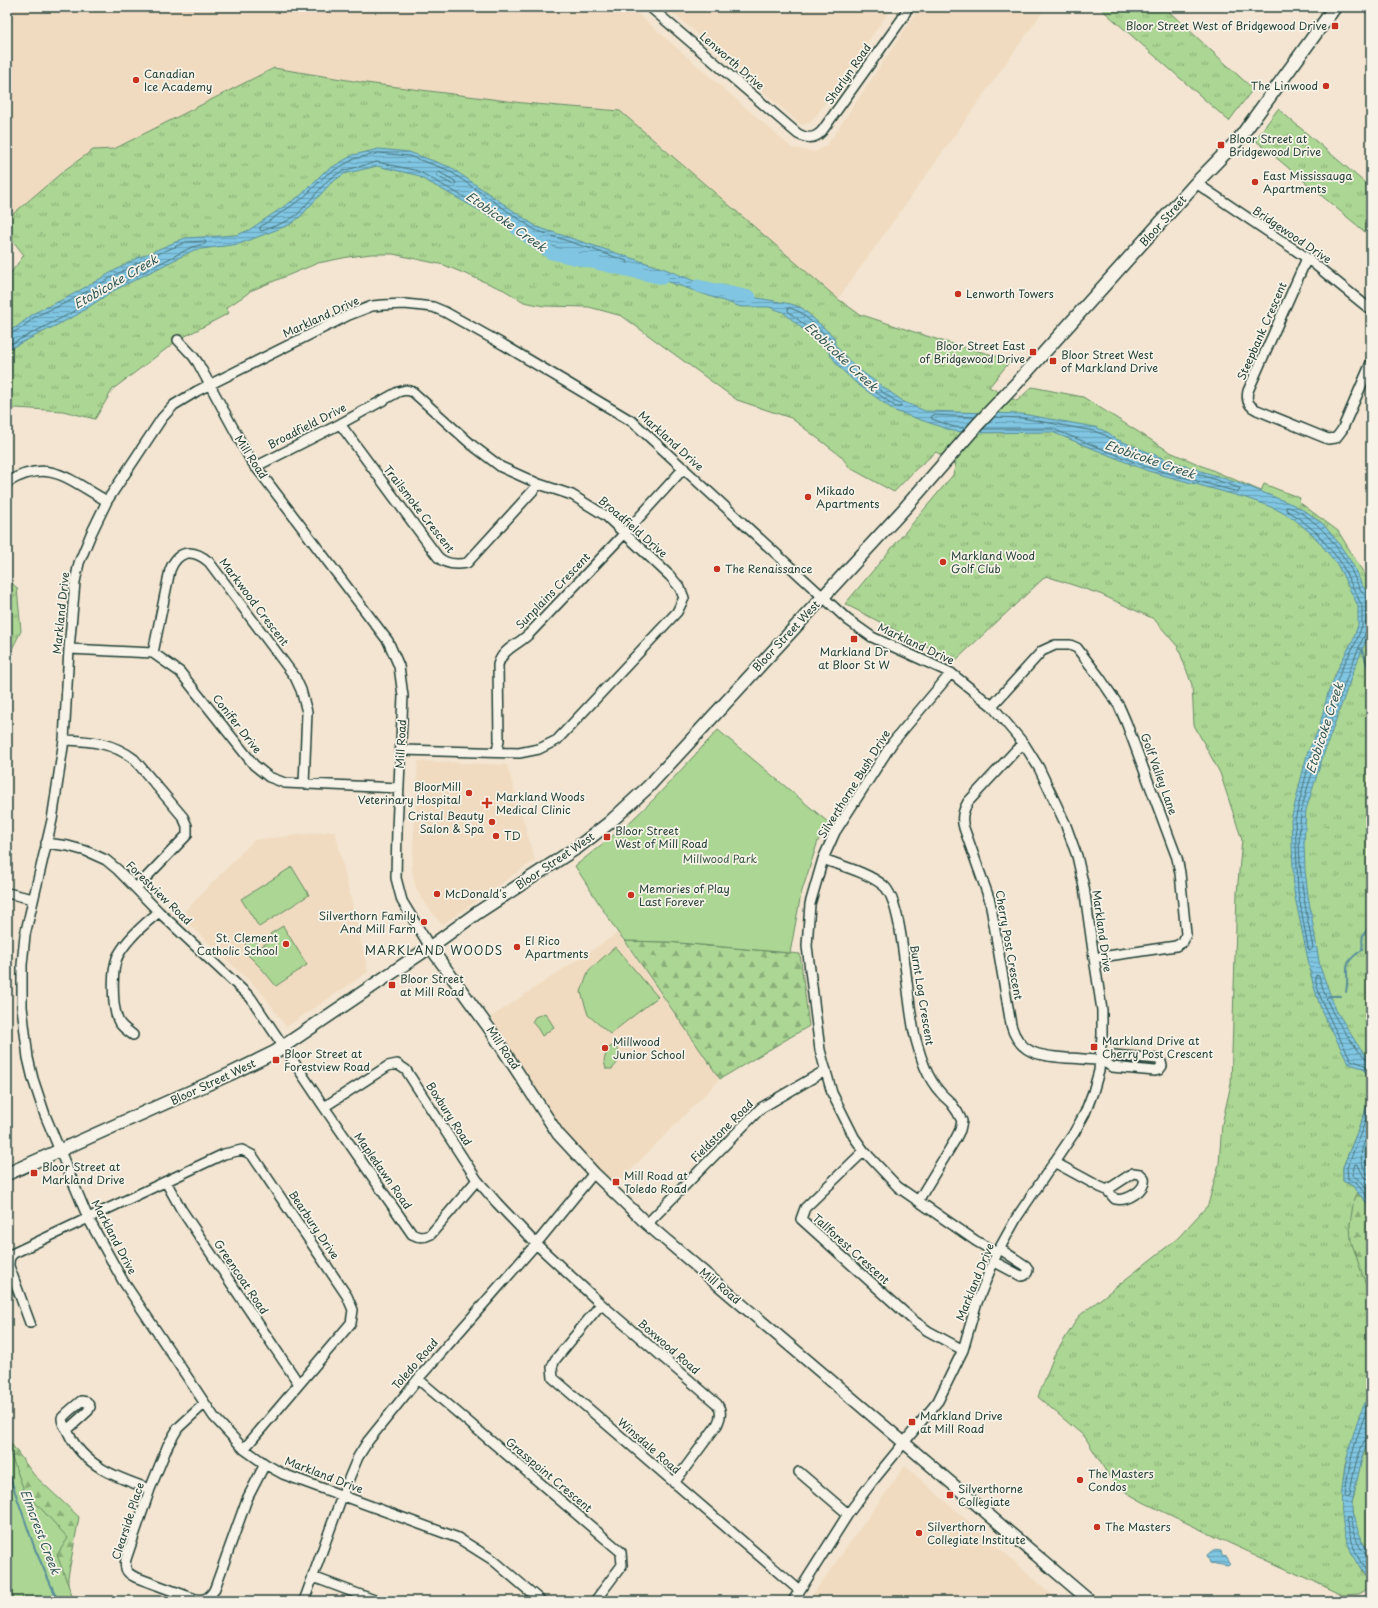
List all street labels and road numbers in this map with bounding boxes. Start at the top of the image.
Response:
street label: Lenworth Drive [696,28,769,94]
street label: Sharlyn Road [820,40,875,108]
street label: Bloor Street [1135,191,1191,250]
street label: Bridgewood Drive [1249,202,1335,267]
street label: Steepbank Crescent [1232,279,1291,383]
street label: Markland Drive [280,291,362,342]
street label: Broadfield Drive [265,398,349,453]
street label: Markland Drive [635,407,708,475]
street label: Mill Road [231,431,272,482]
street label: Trailsmoke Crescent [380,461,459,557]
street label: Broadfield Drive [595,492,672,561]
street label: Sunplains Crescent [511,548,594,633]
street label: Markwood Crescent [216,554,294,650]
street label: Markland Drive [48,571,73,655]
street label: Bloor Street West [748,596,824,675]
street label: Markland Drive [875,618,957,669]
street label: Conifer Drive [209,690,266,757]
street label: Mill Road [391,719,410,769]
street label: Silverthorne Bush Drive [813,726,894,841]
street label: Golf Valley Lane [1137,730,1182,817]
street label: Bloor Street West [512,827,598,893]
street label: Forestview Road [123,857,196,929]
street label: Cherry Post Crescent [991,889,1028,1002]
street label: Markland Drive [1088,889,1117,973]
street label: Burnt Log Crescent [906,943,939,1047]
street label: Mill Road [483,1023,524,1073]
street label: Bloor Street West [167,1054,259,1109]
street label: Boxbury Road [422,1079,476,1149]
street label: Fieldstone Road [686,1095,757,1166]
street label: Mapledawn Road [350,1129,416,1213]
street label: Bearbury Drive [285,1187,344,1263]
street label: Markland Drive [88,1196,141,1277]
street label: Tallforest Crescent [809,1209,894,1288]
street label: Greencoat Road [210,1236,273,1317]
street label: Markland Drive [951,1240,998,1323]
street label: Mill Road [696,1263,745,1308]
street label: Boxwood Road [635,1315,704,1378]
street label: Toledo Road [388,1334,442,1393]
street label: Winsdale Road [614,1413,685,1478]
street label: Grasspoint Crescent [502,1433,597,1516]
street label: Markland Drive [283,1452,366,1497]
street label: Clearside Place [107,1480,148,1562]

